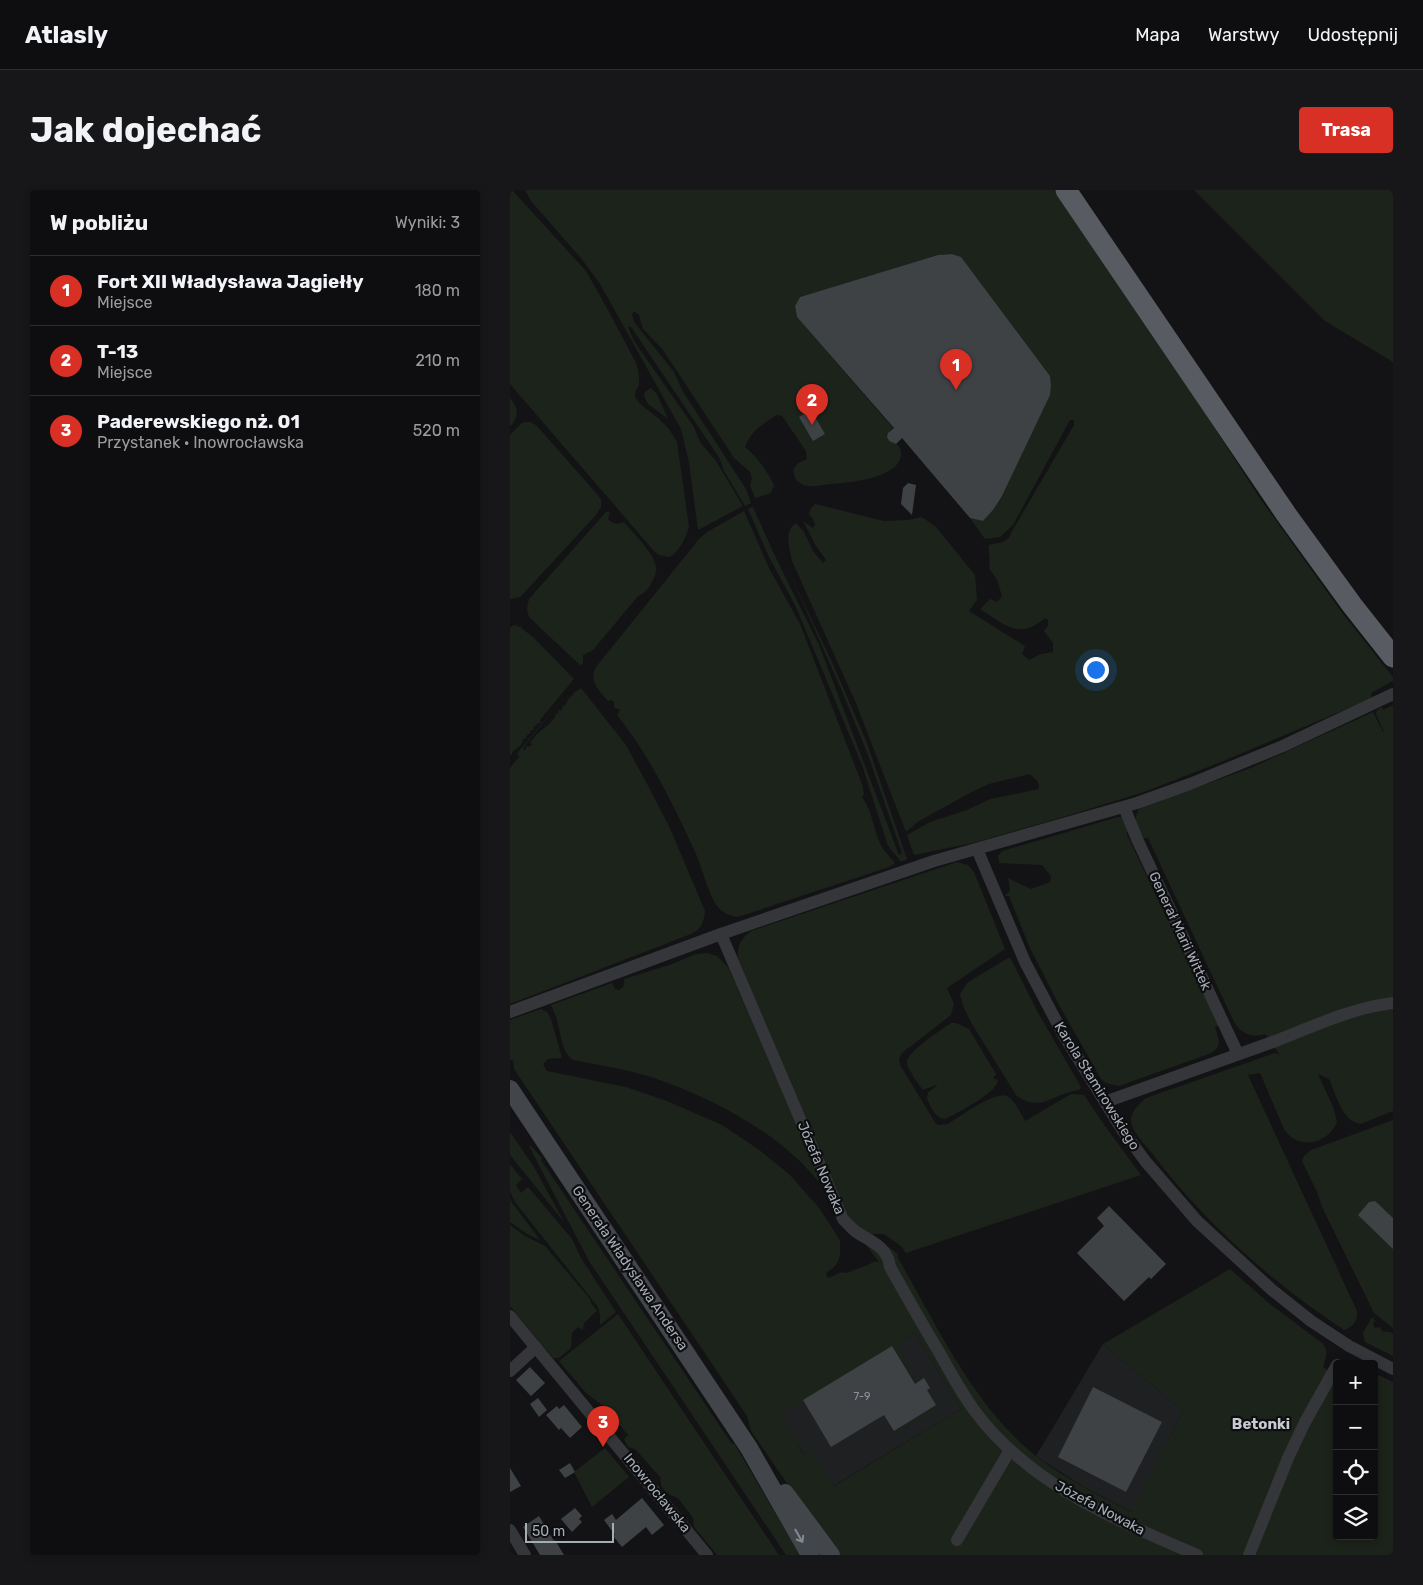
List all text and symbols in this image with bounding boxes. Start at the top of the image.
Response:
text: Atlasly [25,21,108,49]
text: Mapa [1135,24,1180,46]
text: Warstwy [1208,24,1279,46]
text: Udostępnij [1307,24,1398,46]
button: Trasa [1299,107,1393,153]
text: Jak dojechać [30,109,261,151]
text: W pobliżu [50,210,148,235]
text: Wyniki: 3 [395,213,460,232]
text: Fort XII Władysława Jagiełły [97,270,364,293]
text: 1 [62,281,70,300]
text: 180 m [415,281,460,300]
text: Miejsce [97,293,153,312]
text: T-13 [97,340,138,363]
pin: 1 [940,349,972,390]
text: 2 [61,351,71,370]
text: 210 m [415,351,460,370]
text: Miejsce [97,363,153,382]
pin: 2 [796,384,828,425]
text: Paderewskiego nż. 01 [97,410,300,433]
text: 3 [61,421,71,440]
text: 520 m [413,421,460,440]
text: Przystanek · Inowrocławska [97,433,304,452]
your location [1083,657,1109,683]
street label: Generał Marii Wittek [1145,869,1215,994]
street label: Karola Stamirowskiego [1051,1019,1143,1153]
street label: Józefa Nowaka [794,1119,848,1217]
street label: Generała Władysława Andersa [568,1182,692,1354]
map controls [1333,1360,1378,1540]
button: + [1333,1360,1378,1405]
house number: 7-9 [854,1390,870,1403]
button: − [1333,1405,1378,1450]
pin: 3 [587,1406,619,1447]
district label: Betonki [1232,1415,1290,1433]
street label: Inowrocławska [620,1450,694,1536]
button: locate [1333,1450,1378,1495]
street label: Józefa Nowaka [1052,1477,1148,1539]
button: layers [1333,1495,1378,1540]
scale bar [525,1520,614,1543]
text: 50 m [532,1523,565,1540]
one-way arrow [794,1528,804,1543]

